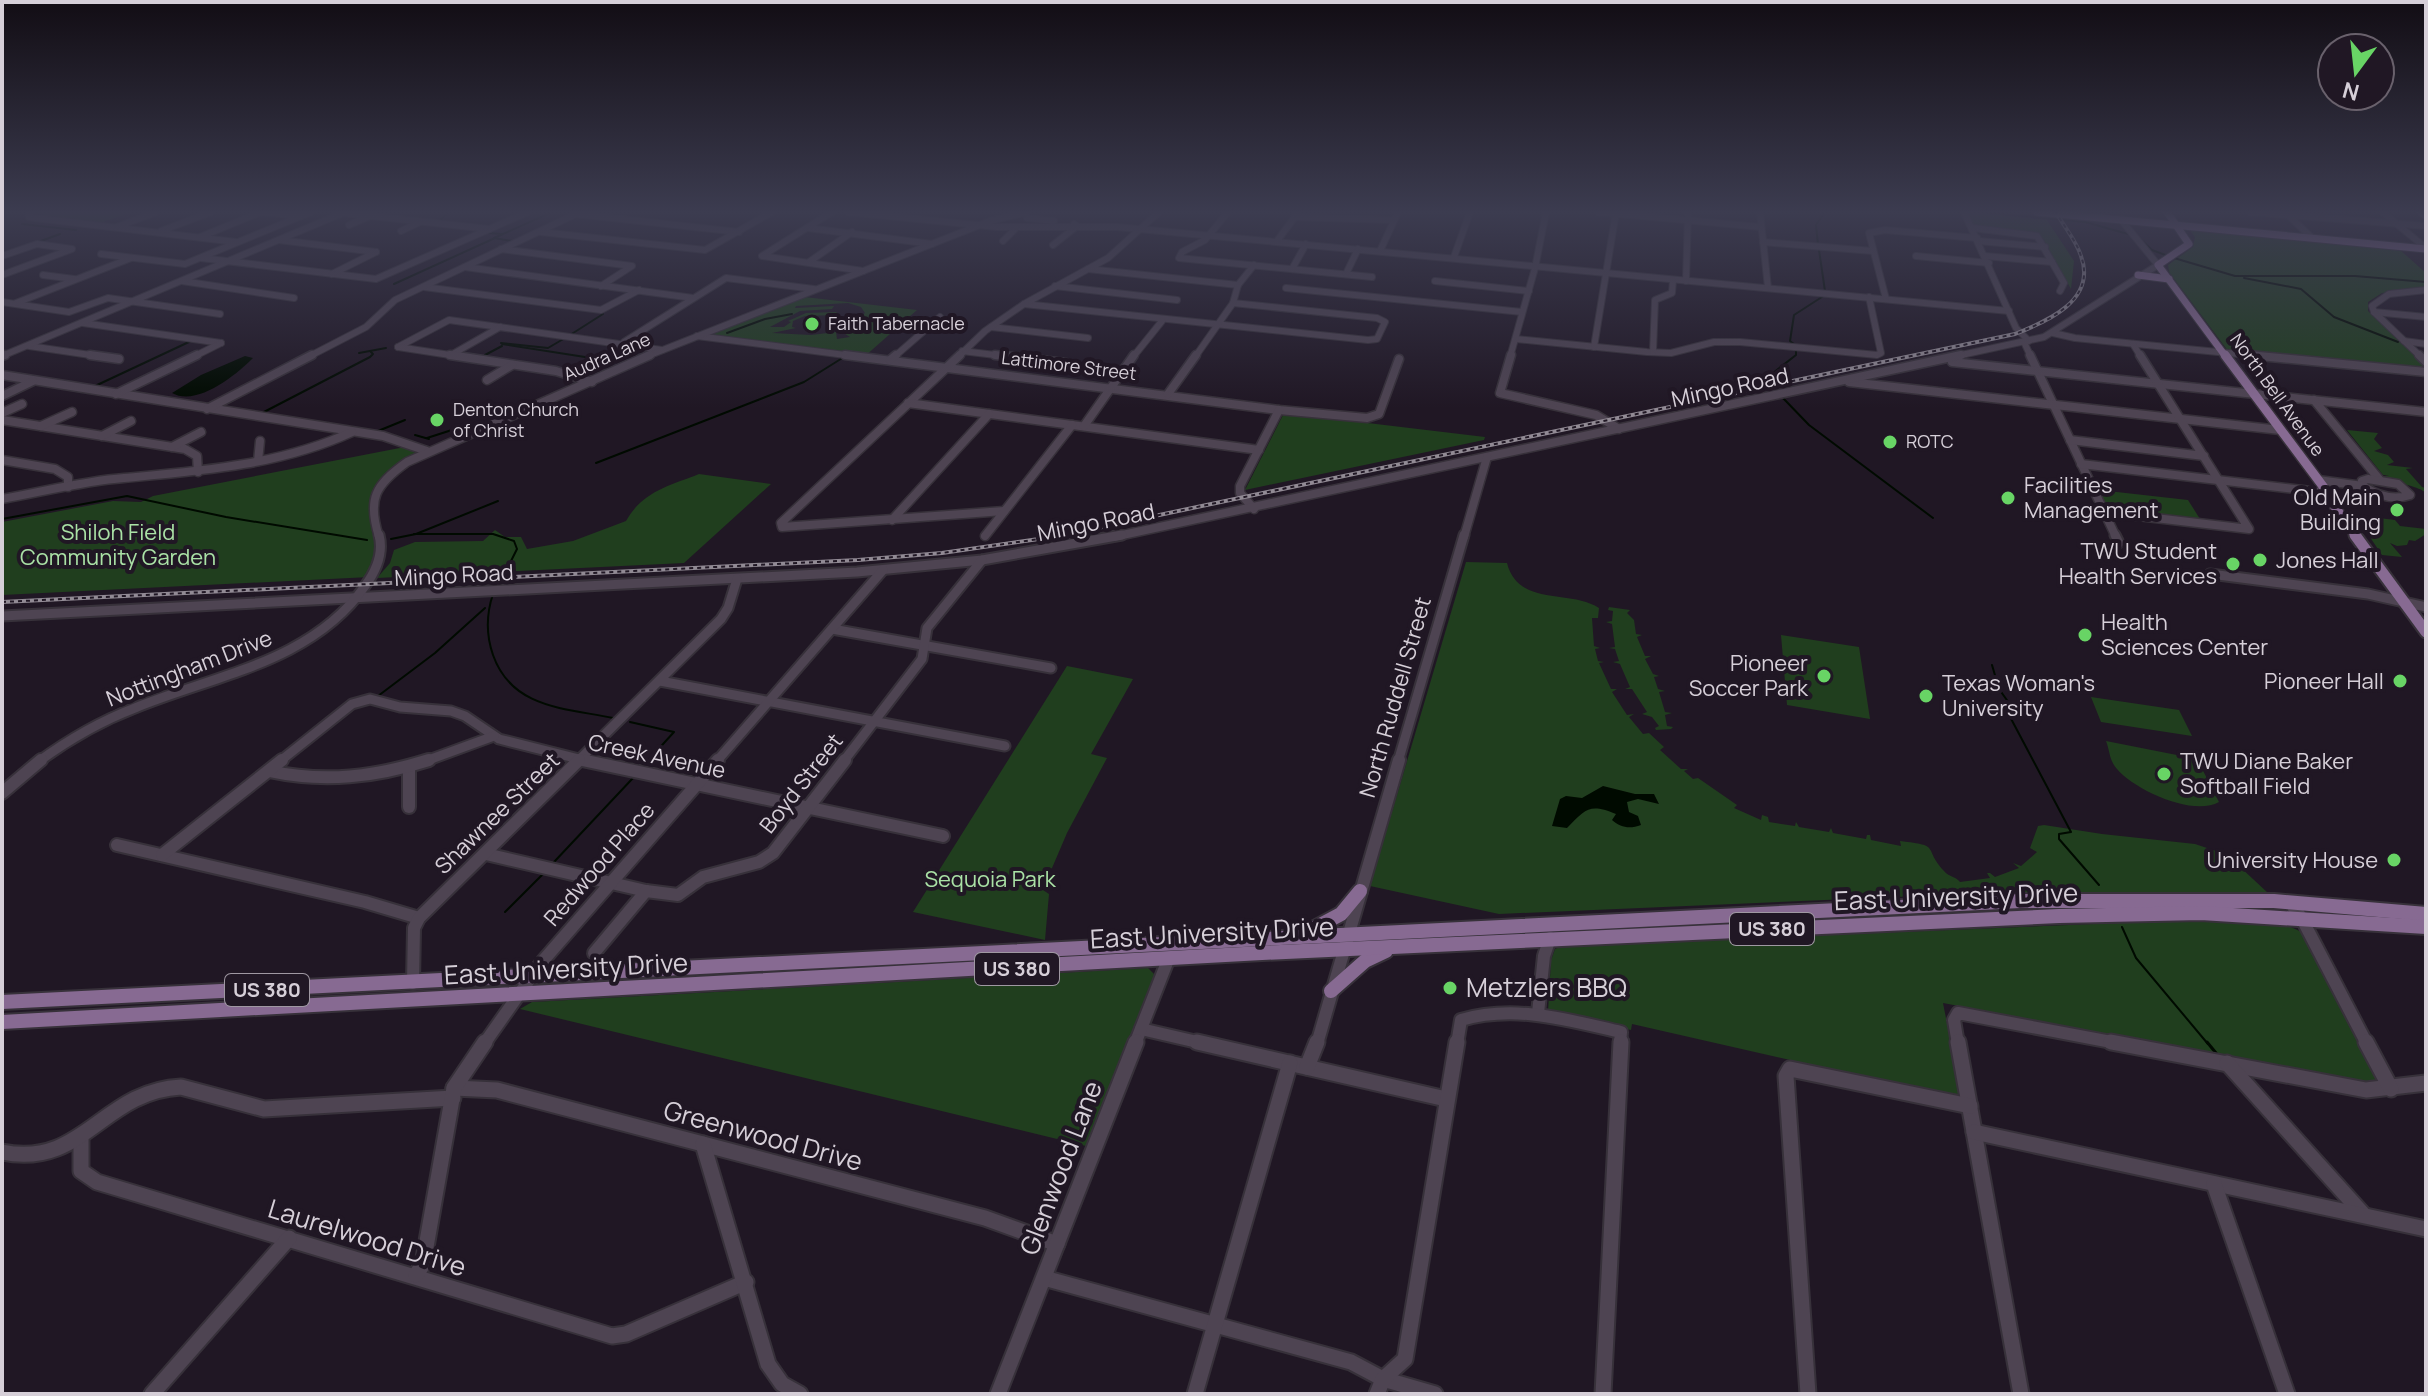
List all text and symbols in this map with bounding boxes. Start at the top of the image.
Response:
north arrow [2316,32,2396,112]
text: N [2339,75,2362,108]
place label: Faith Tabernacle [828,311,965,335]
marker: Faith Tabernacle [803,315,821,333]
street label: Audra Lane [559,326,654,386]
street label: North Bell Avenue [2225,328,2330,461]
street label: Lattimore Street [1000,345,1138,385]
street label: Mingo Road [1669,360,1791,414]
place label: Denton Church of Christ [453,397,579,442]
marker: Denton Church of Christ [428,411,446,429]
place label: ROTC [1906,429,1954,453]
marker: ROTC [1881,433,1899,451]
place label: Facilities Management [2024,470,2159,525]
place label: Old Main Building [2294,482,2381,537]
marker: Facilities Management [1999,489,2017,507]
street label: Mingo Road [1035,496,1157,548]
marker: Old Main Building [2388,501,2406,519]
park label: Shiloh Field Community Garden [20,517,216,572]
place label: TWU Student Health Services [2059,536,2217,591]
place label: Jones Hall [2276,545,2379,575]
marker: Jones Hall [2251,551,2269,569]
marker: TWU Student Health Services [2224,555,2242,573]
street label: Mingo Road [394,557,514,593]
street label: North Ruddell Street [1352,593,1438,801]
place label: Health Sciences Center [2101,607,2268,662]
street label: Nottingham Drive [102,623,276,713]
marker: Health Sciences Center [2076,626,2094,644]
place label: Pioneer Soccer Park [1689,648,1809,703]
place label: Pioneer Hall [2264,666,2384,696]
marker: Pioneer Soccer Park [1815,667,1833,685]
place label: Texas Woman's University [1942,668,2095,723]
marker: Pioneer Hall [2391,672,2409,690]
marker: Texas Woman's University [1917,687,1935,705]
street label: Creek Avenue [586,727,729,785]
street label: Boyd Street [752,727,850,839]
street label: Shawnee Street [428,745,566,880]
place label: TWU Diane Baker Softball Field [2180,746,2353,801]
marker: TWU Diane Baker Softball Field [2155,765,2173,783]
street label: Redwood Place [537,796,661,932]
place label: University House [2207,845,2378,875]
marker: University House [2385,851,2403,869]
park label: Sequoia Park [924,864,1057,894]
street label: East University Drive [1833,874,2079,918]
street label: East University Drive [1089,908,1335,956]
road number: US 380 [1730,913,1814,945]
street label: East University Drive [443,944,689,992]
road number: US 380 [975,953,1059,985]
place label: Metzlers BBQ [1466,969,1627,1005]
road number: US 380 [225,974,309,1006]
marker: Metzlers BBQ [1441,979,1459,997]
street label: Glenwood Lane [1010,1075,1110,1260]
street label: Greenwood Drive [660,1091,867,1179]
street label: Laurelwood Drive [264,1190,471,1284]

